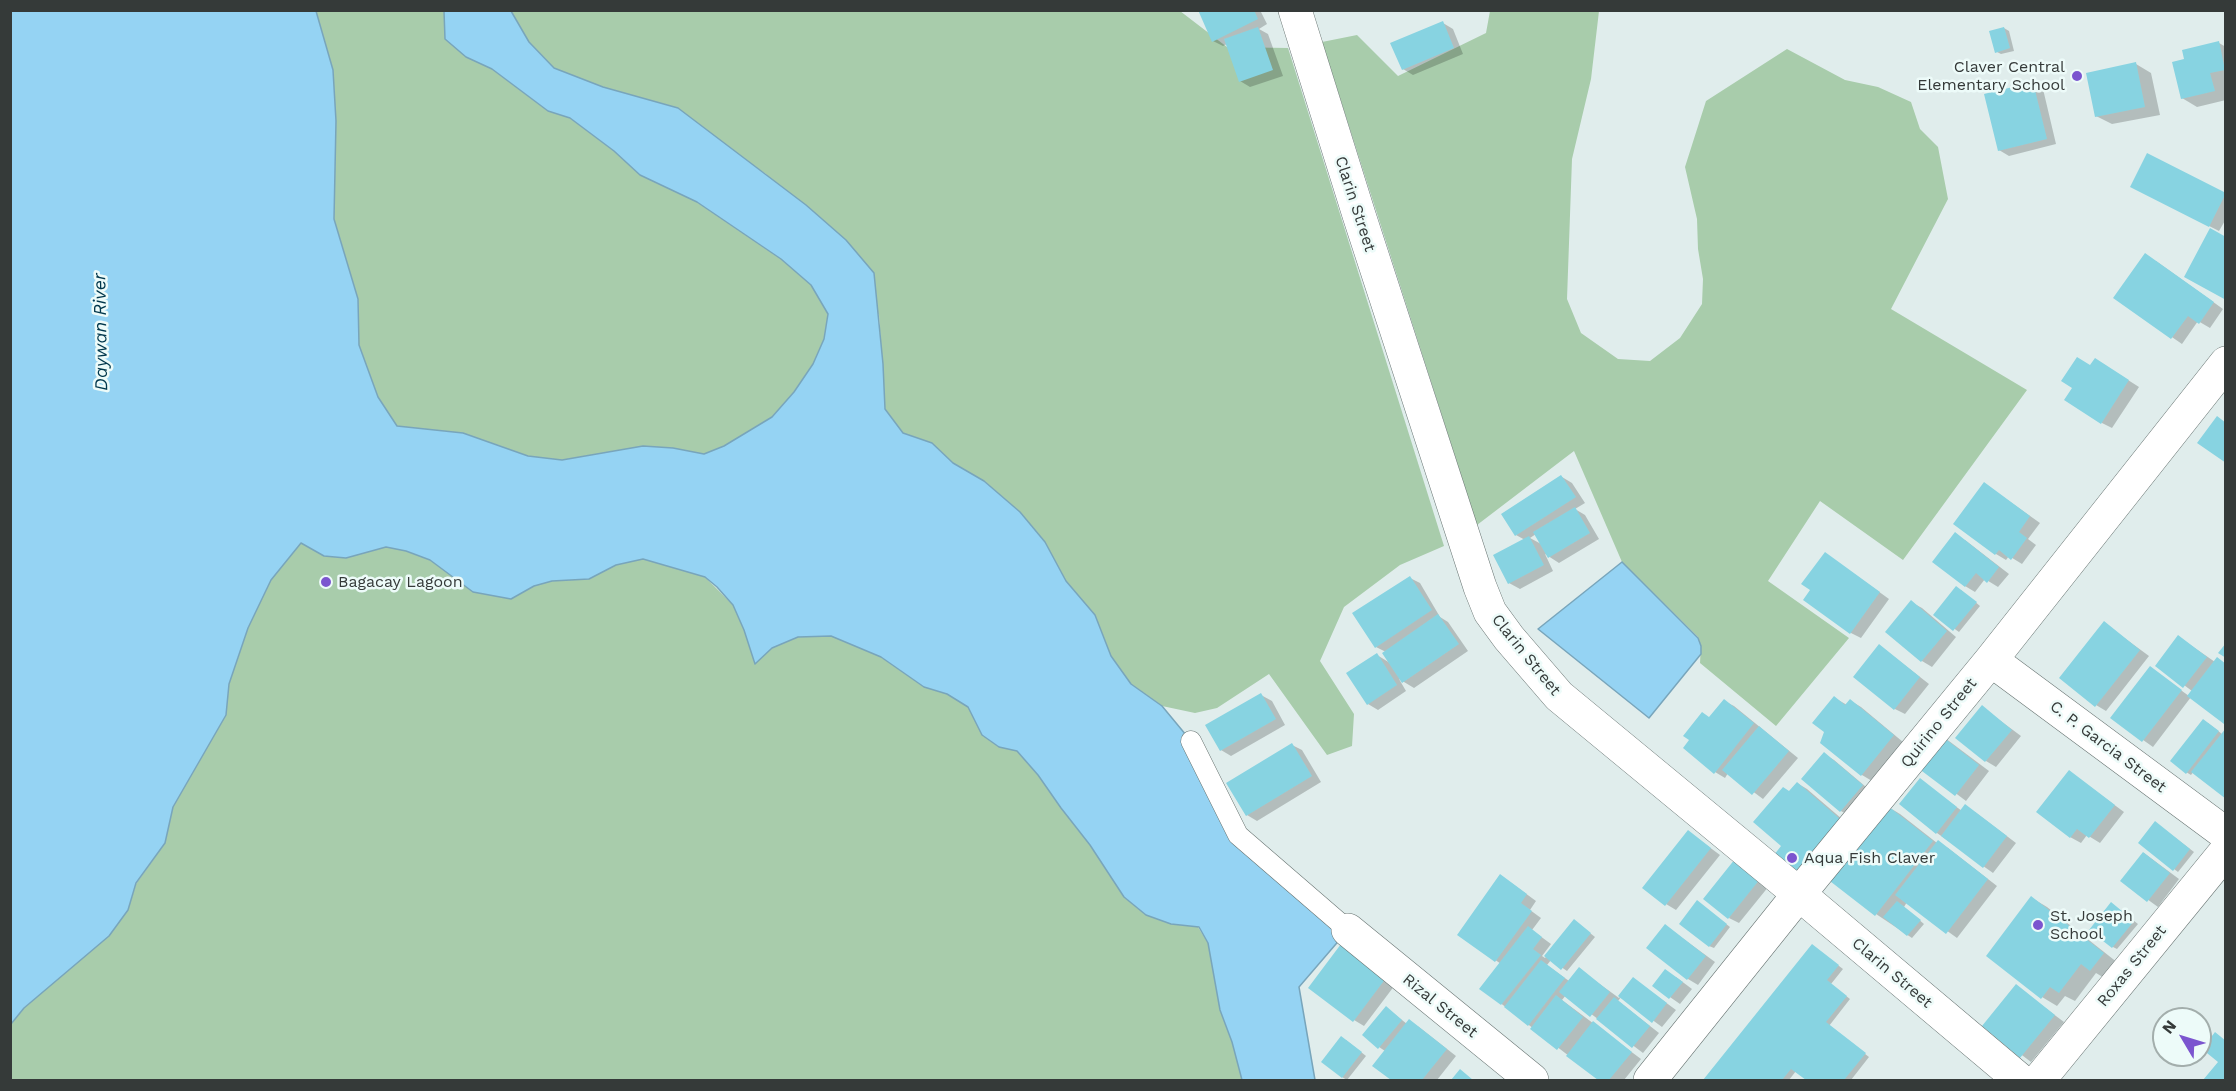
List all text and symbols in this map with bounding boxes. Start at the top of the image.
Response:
place label: Claver Central Elementary School [1917,57,2065,95]
marker: Claver Central Elementary School [2070,69,2084,83]
street label: Clarin Street [1331,154,1379,254]
water label: Daywan River [89,273,113,391]
place label: Bagacay Lagoon [338,572,463,592]
marker: Bagacay Lagoon [319,575,333,589]
street label: Clarin Street [1487,610,1565,700]
street label: Quirino Street [1897,674,1981,772]
street label: C. P. Garcia Street [2046,697,2170,797]
place label: Aqua Fish Claver [1804,848,1935,868]
marker: Aqua Fish Claver [1785,851,1799,865]
place label: St. Joseph School [2050,906,2133,944]
marker: St. Joseph School [2031,918,2045,932]
street label: Roxas Street [2093,921,2171,1011]
street label: Clarin Street [1848,934,1936,1012]
street label: Rizal Street [1399,970,1481,1042]
north arrow [2152,1007,2212,1067]
text: N [2158,1016,2180,1037]

